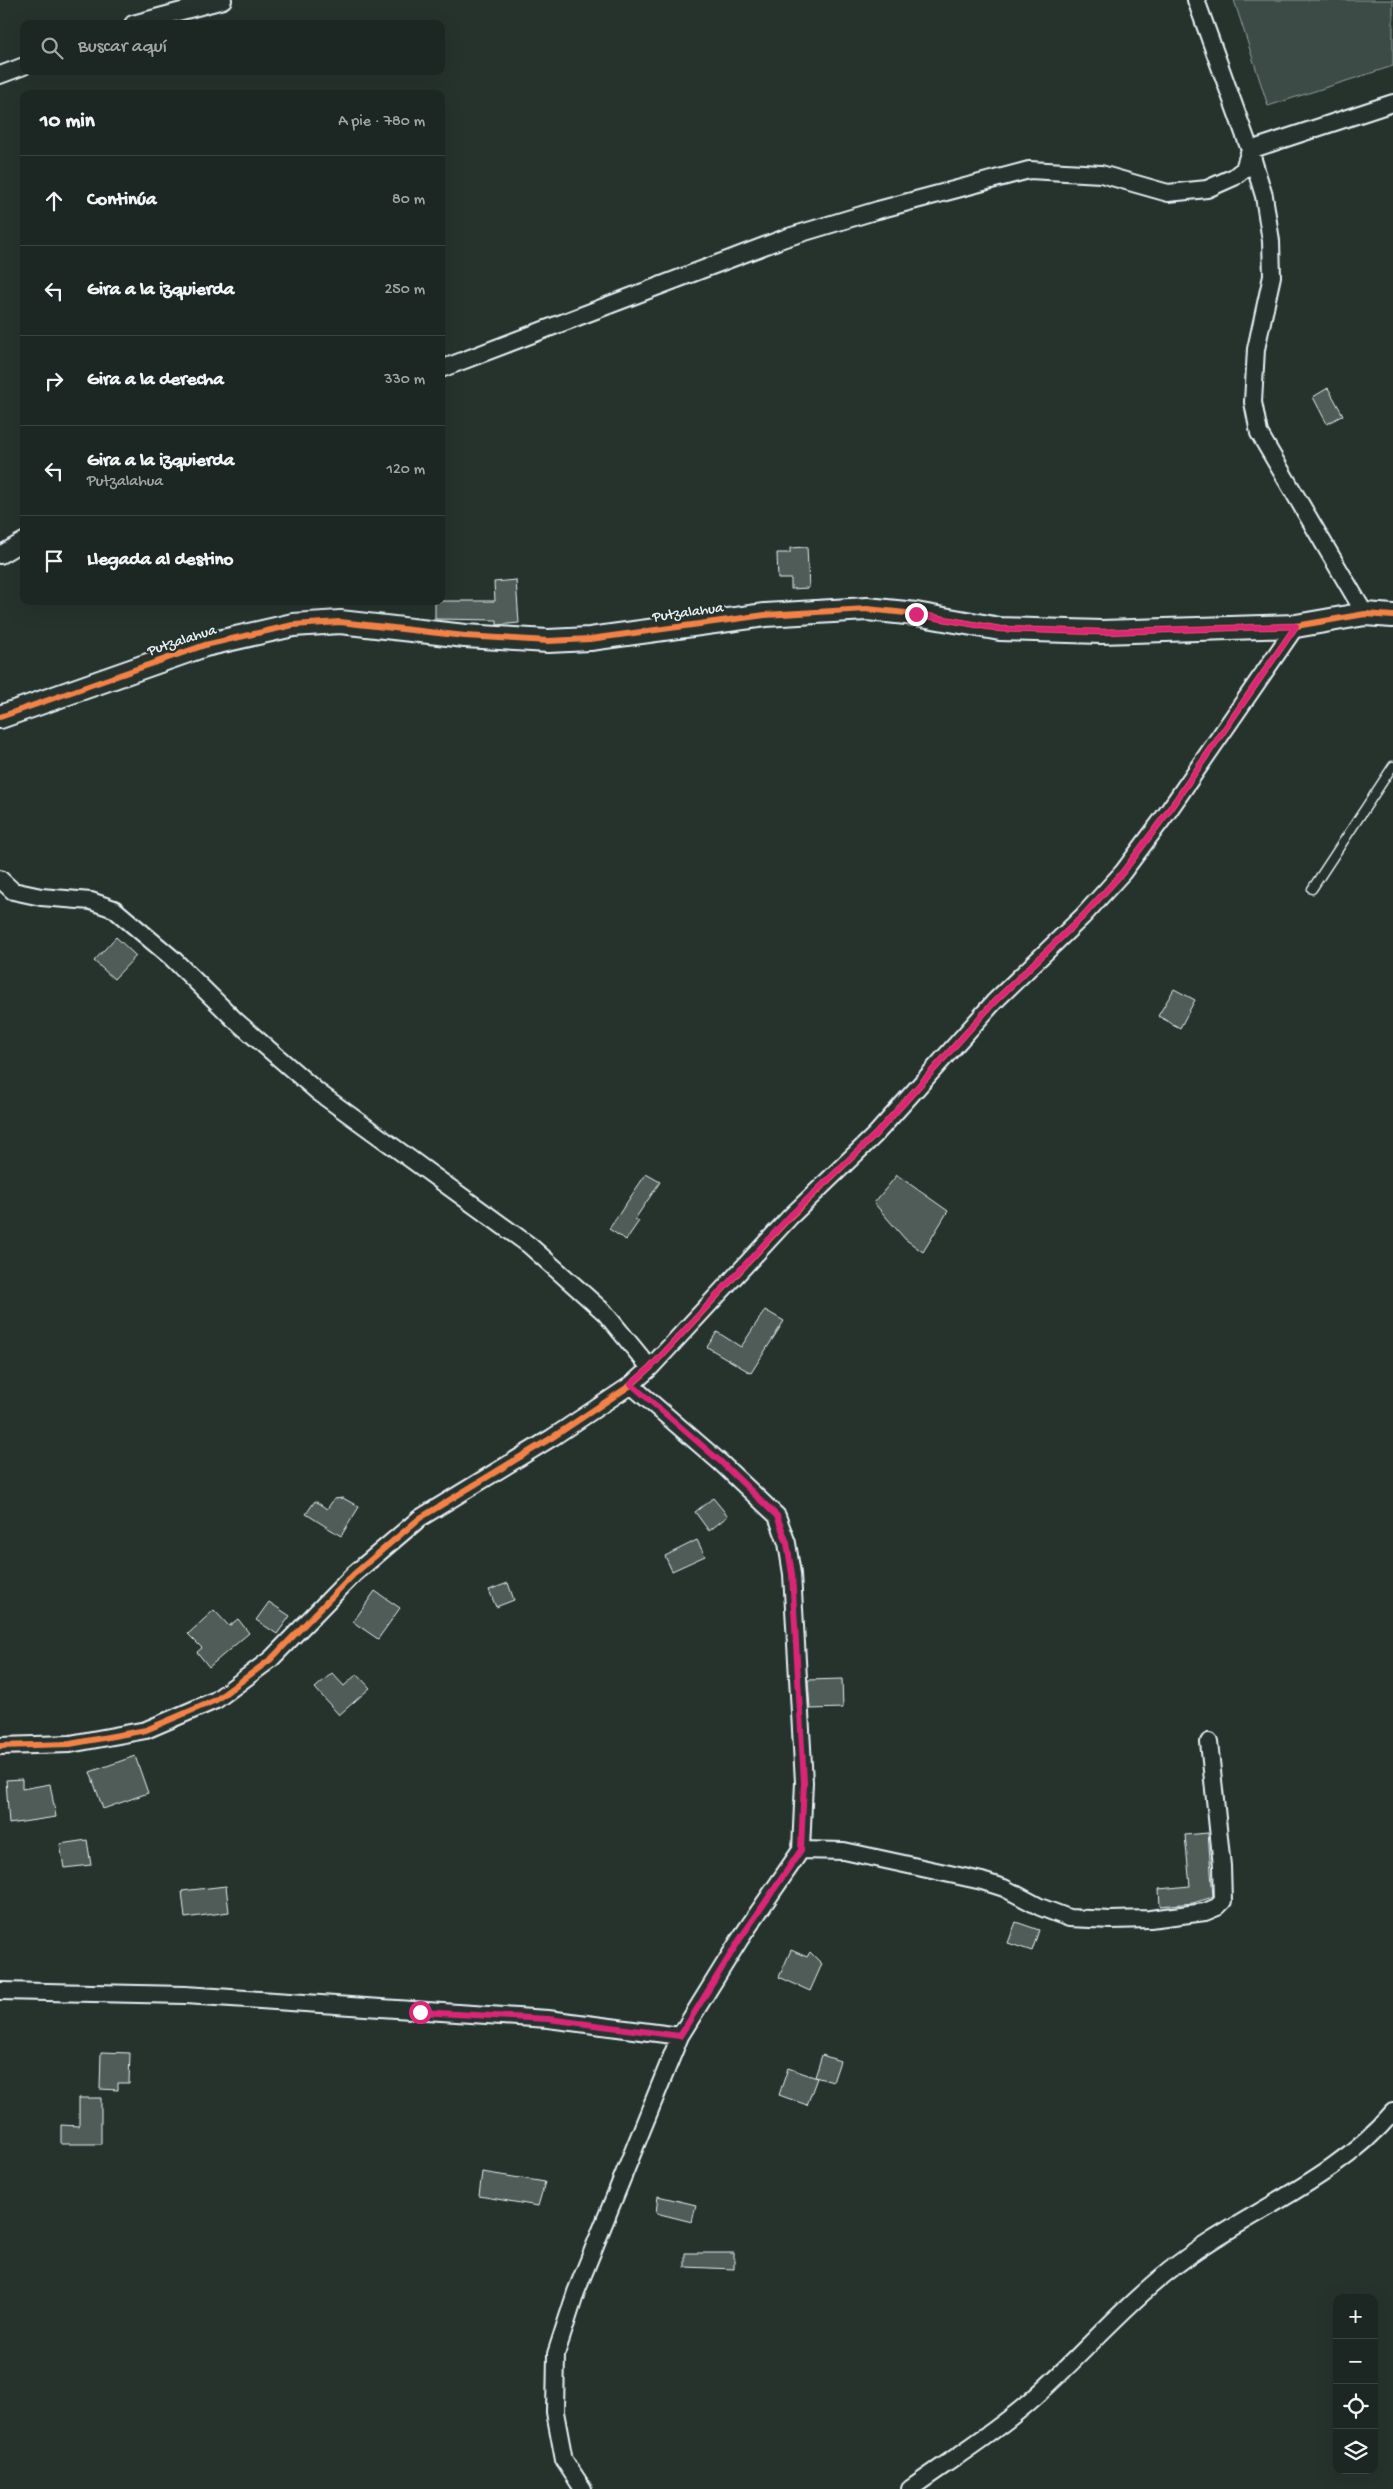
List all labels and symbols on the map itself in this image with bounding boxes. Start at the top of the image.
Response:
street label: Putzalahua [650,599,725,627]
route end [905,603,928,626]
street label: Putzalahua [144,621,219,661]
route start [409,2001,432,2024]

